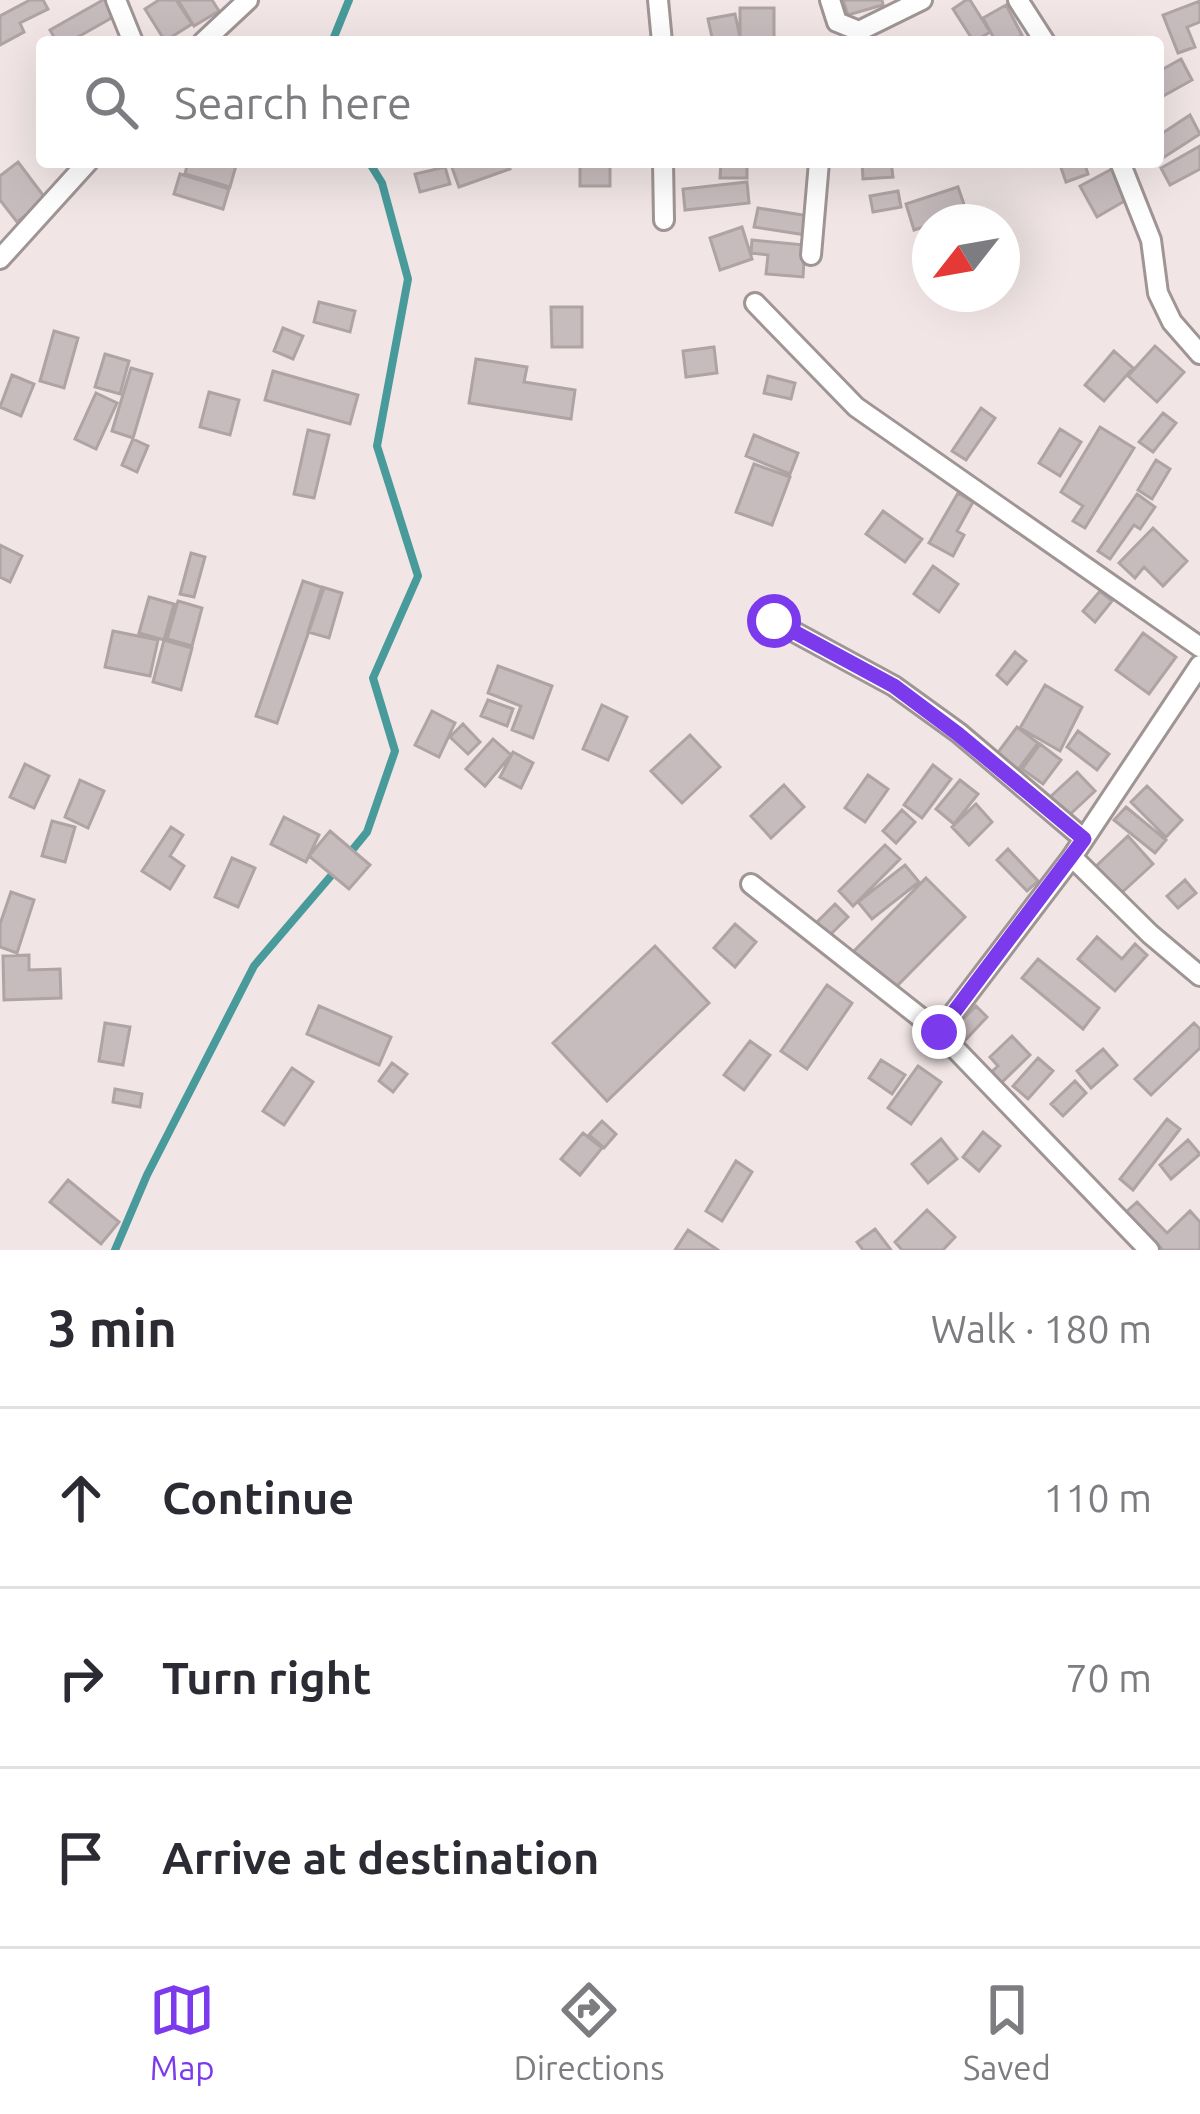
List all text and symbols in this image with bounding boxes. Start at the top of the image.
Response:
search box [36,36,1164,168]
icon: search [78,69,144,135]
text: Search here [174,77,412,128]
north arrow [912,204,1020,312]
route start [747,594,801,648]
route end [912,1005,966,1059]
text: 3 min [48,1299,177,1357]
text: Walk · 180 m [931,1307,1152,1350]
icon: ahead [48,1465,114,1531]
text: Continue [162,1472,354,1523]
text: 110 m [1043,1476,1152,1519]
icon: right [48,1645,114,1711]
text: Turn right [162,1652,371,1703]
text: 70 m [1065,1656,1152,1699]
icon: arrive [48,1825,114,1891]
text: Arrive at destination [162,1832,599,1883]
tab: Map [149,1977,215,2086]
tab: Directions [514,1977,664,2086]
tab: Saved [963,1977,1051,2086]

